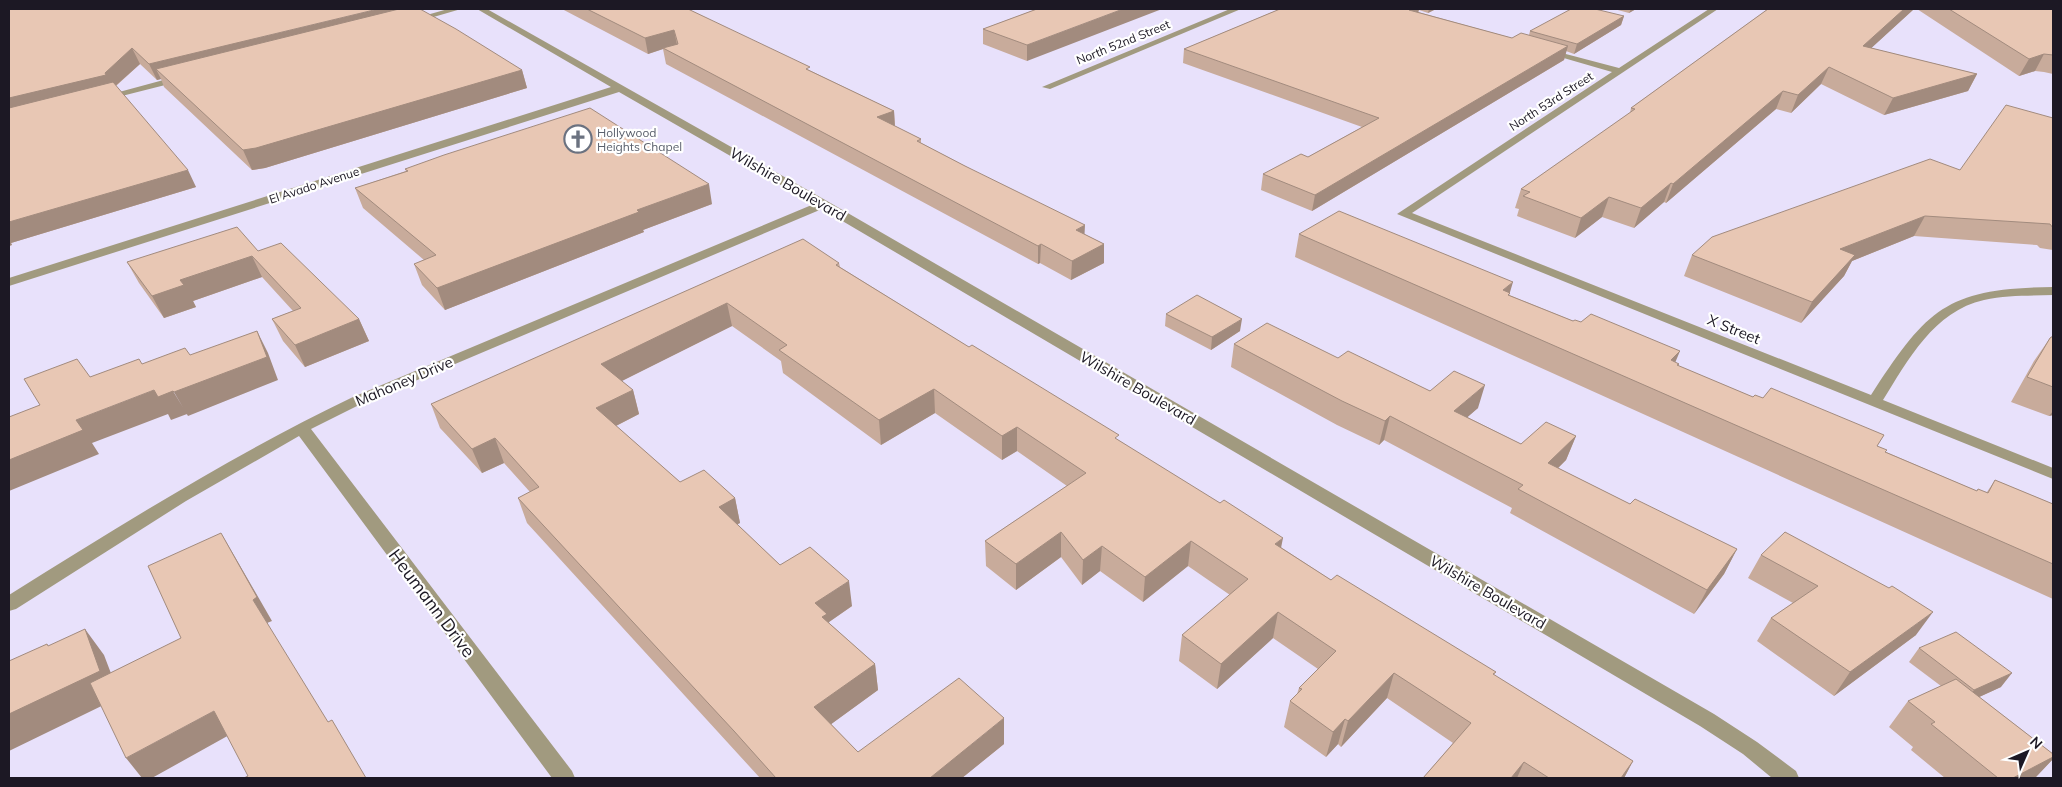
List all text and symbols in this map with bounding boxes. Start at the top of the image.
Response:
street label: North 52nd Street [1074,16,1172,68]
street label: North 53rd Street [1506,68,1596,134]
church icon: Hollywood Heights Chapel [563,124,593,154]
place label: Hollywood Heights Chapel [597,125,682,154]
street label: Wilshire Boulevard [726,143,850,225]
street label: El Avado Avenue [267,163,361,207]
street label: X Street [1705,310,1763,348]
street label: Wilshire Boulevard [1076,347,1200,429]
street label: Mahoney Drive [352,352,456,410]
street label: Heumann Drive [384,544,480,662]
street label: Wilshire Boulevard [1426,551,1550,633]
north arrow [2002,727,2052,777]
text: N [2026,733,2046,753]

